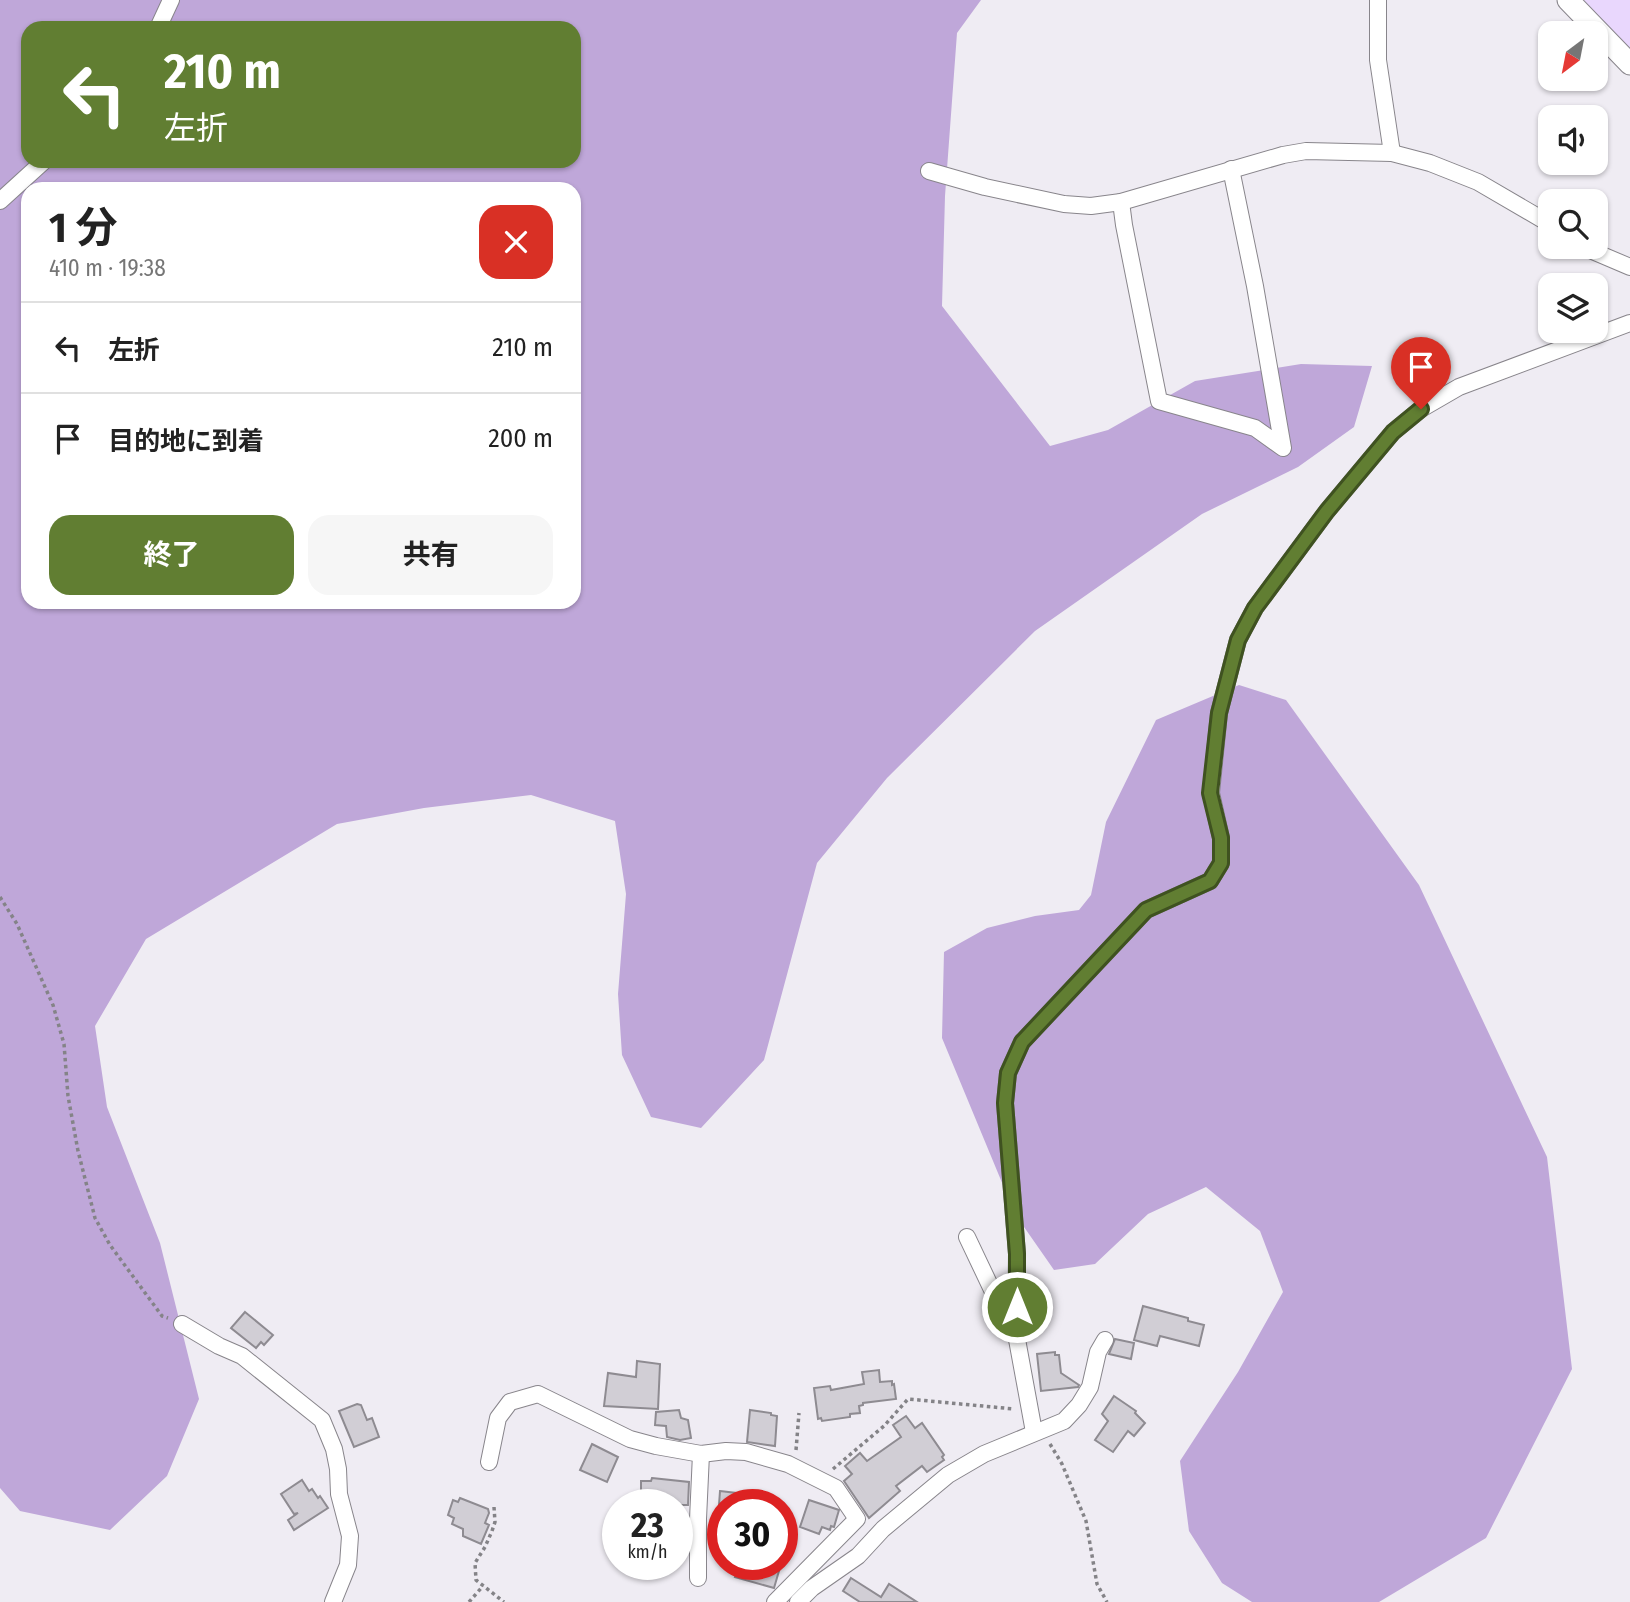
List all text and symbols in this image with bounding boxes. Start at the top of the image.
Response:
north arrow [1538,21,1608,91]
map controls [1538,21,1608,343]
text: 210 m [164,42,281,101]
icon: left [49,49,140,140]
button: sound [1538,105,1608,175]
text: 左折 [164,109,228,147]
button: search [1538,189,1608,259]
text: 1 分 [49,203,118,253]
button: close [479,205,553,279]
text: 410 m · 19:38 [49,254,166,282]
button: layers [1538,273,1608,343]
icon: left [49,329,87,367]
text: 210 m [492,332,553,363]
text: 左折 [108,335,160,366]
pin [1391,337,1451,409]
icon: arrive [1402,348,1440,386]
icon: arrive [49,420,87,458]
text: 200 m [488,423,553,454]
text: 目的地に到着 [108,426,264,457]
button: 終了 [49,515,294,595]
button: 共有 [308,515,553,595]
position arrow [980,1270,1054,1344]
speed limit sign: 30 [707,1489,798,1580]
text: 23 [631,1504,664,1546]
text: km/h [627,1541,668,1563]

